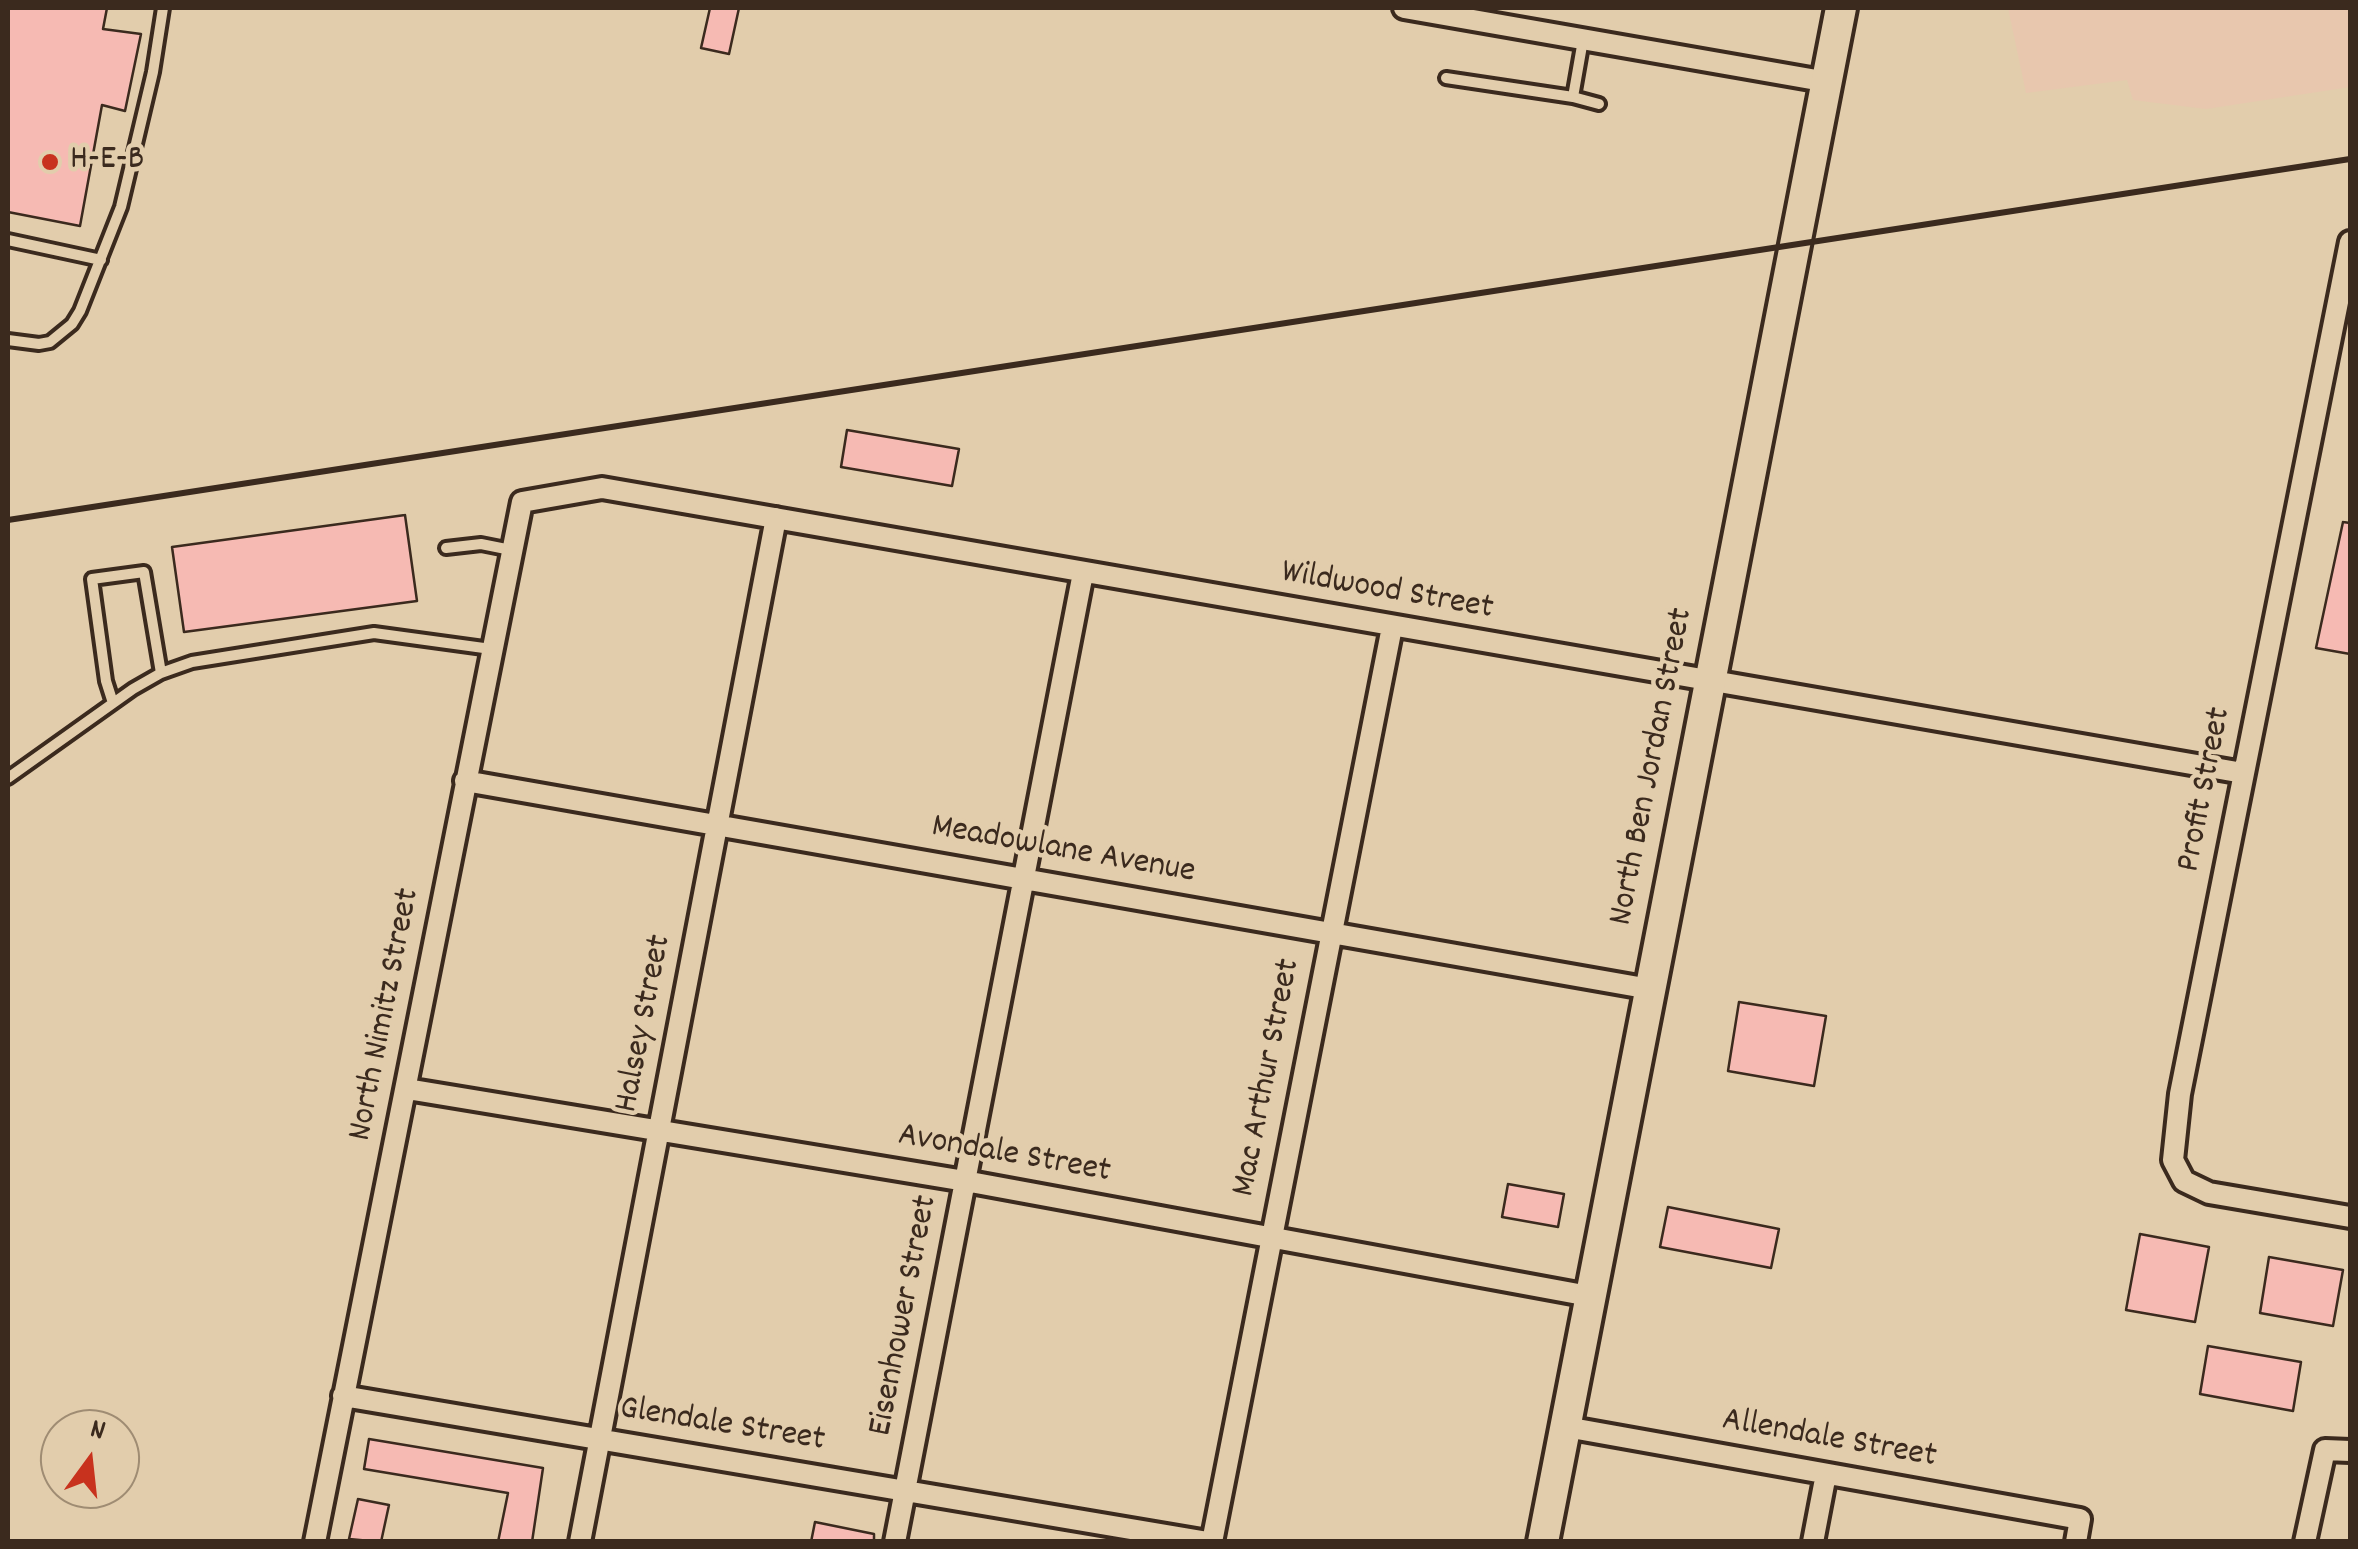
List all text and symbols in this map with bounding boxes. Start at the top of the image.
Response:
place label: H-E-B [70,141,144,183]
marker: H-E-B [39,151,61,173]
street label: Wildwood Street [1278,554,1496,632]
street label: North Ben Jordan Street [1603,605,1705,929]
street label: Profit Street [2170,704,2244,876]
street label: Meadowlane Avenue [928,808,1198,896]
street label: North Nimitz Street [342,885,432,1145]
street label: Halsey Street [608,932,684,1116]
street label: Mac Arthur Street [1225,956,1313,1200]
street label: Avondale Street [894,1117,1114,1195]
street label: Eisenhower Street [862,1192,950,1440]
street label: Glendale Street [616,1390,828,1464]
street label: Allendale Street [1719,1401,1939,1481]
north arrow [40,1409,140,1509]
text: N [85,1411,109,1453]

